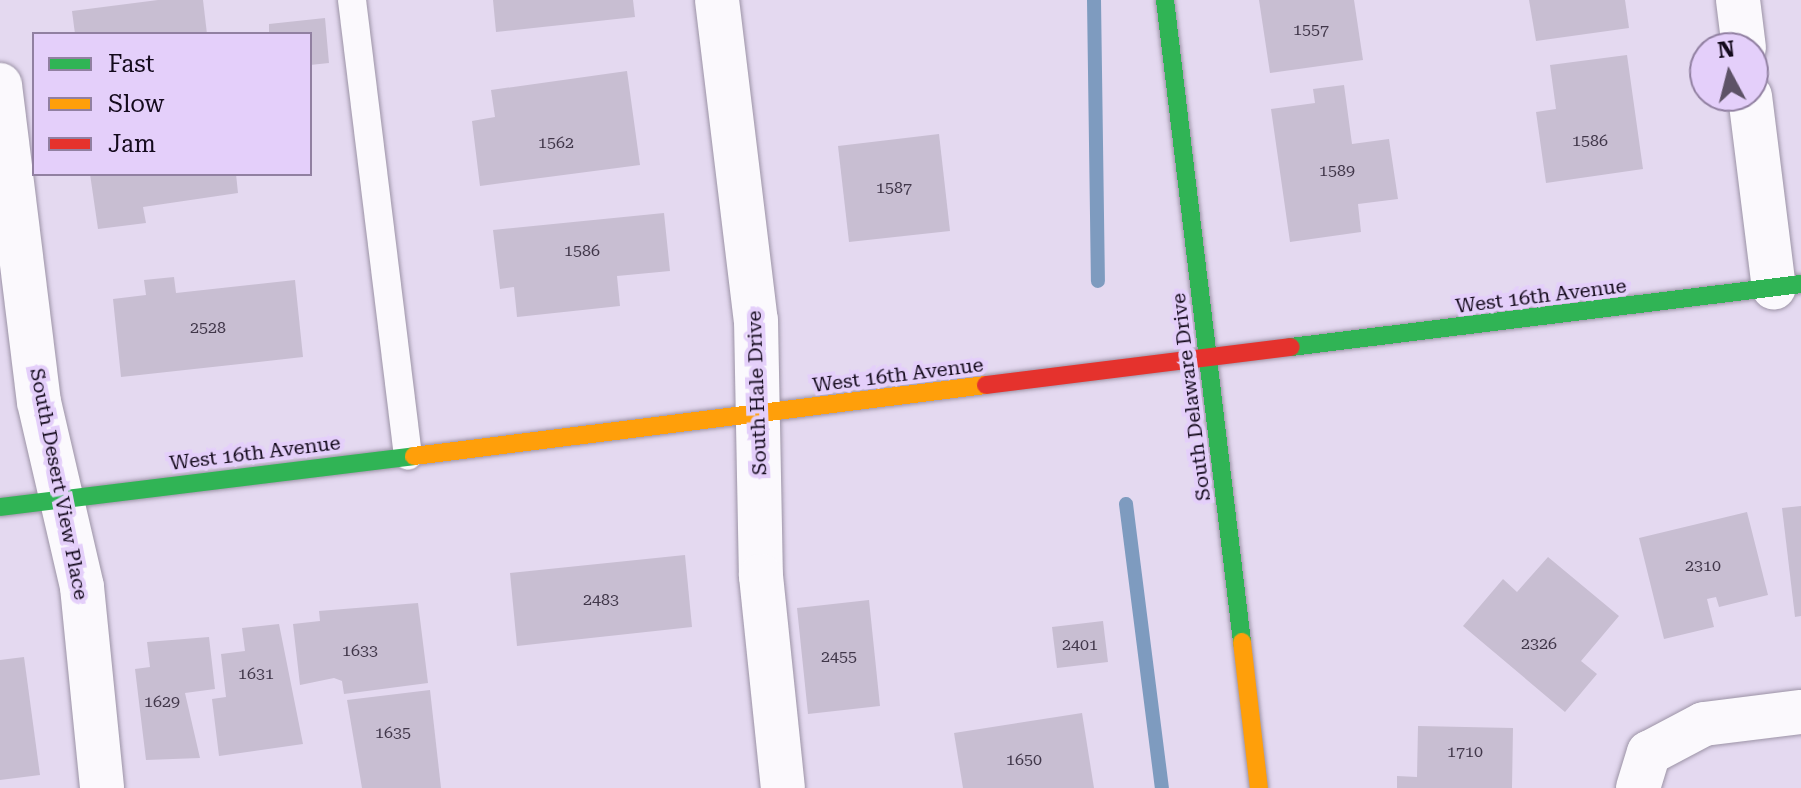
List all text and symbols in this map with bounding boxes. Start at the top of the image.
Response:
house number: 1557 [1293,20,1329,40]
legend [32,32,312,176]
north arrow [1689,32,1769,112]
text: N [1716,36,1736,63]
text: Fast [108,50,155,78]
text: Slow [108,90,164,118]
text: Jam [108,130,156,158]
house number: 1586 [1572,131,1608,151]
house number: 1562 [538,133,574,153]
house number: 1589 [1319,161,1355,181]
house number: 1587 [876,178,912,198]
house number: 1586 [564,241,600,261]
street label: West 16th Avenue [1454,274,1628,318]
street label: South Delaware Drive [1166,292,1216,502]
street label: South Hale Drive [742,310,772,476]
house number: 2528 [190,318,226,338]
street label: West 16th Avenue [811,353,985,397]
street label: South Desert View Place [25,366,93,602]
street label: West 16th Avenue [168,431,342,475]
house number: 2310 [1685,556,1721,576]
house number: 2483 [583,590,619,610]
house number: 2326 [1521,634,1557,654]
house number: 2401 [1062,635,1098,655]
house number: 1633 [342,641,378,661]
house number: 2455 [821,647,857,667]
house number: 1631 [238,664,274,684]
house number: 1629 [144,692,180,712]
house number: 1635 [375,723,411,743]
house number: 1710 [1447,742,1483,762]
house number: 1650 [1006,750,1042,770]

